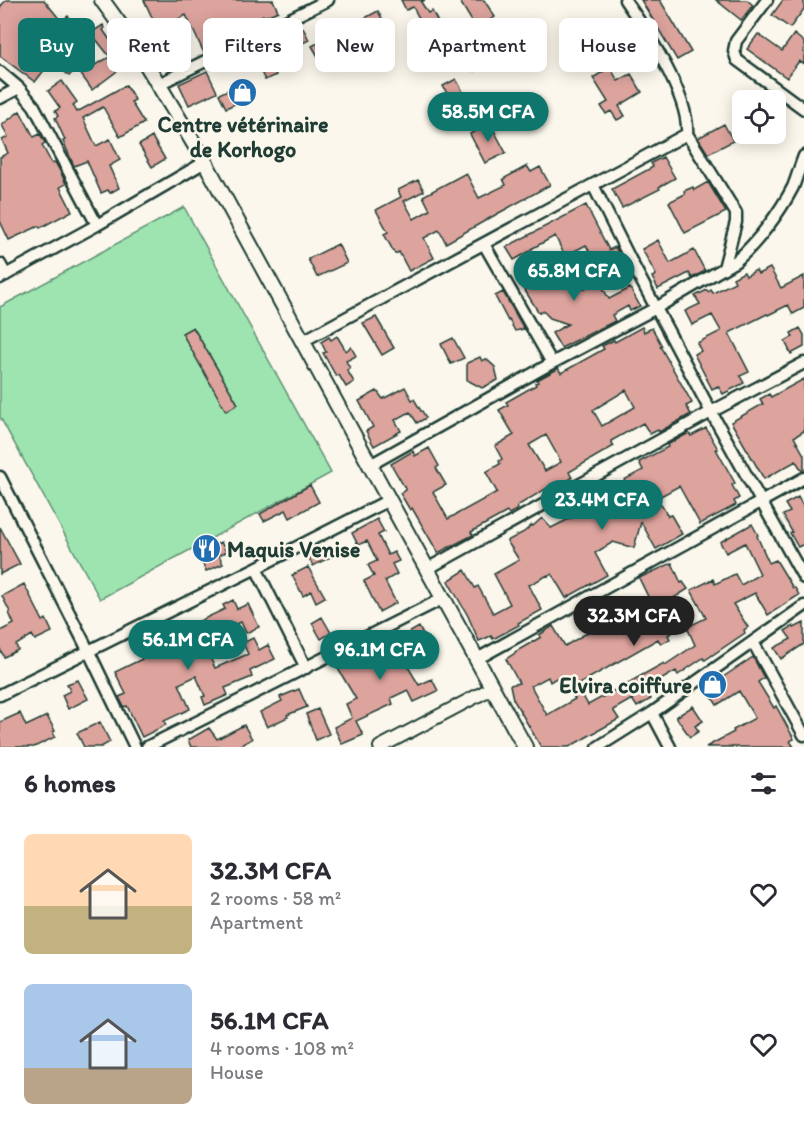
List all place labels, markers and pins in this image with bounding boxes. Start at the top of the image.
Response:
shop icon: Centre vétérinaire de Korhogo [227,76,259,108]
pin: 58.5M CFA [419,92,557,143]
place label: Centre vétérinaire de Korhogo [158,111,328,163]
pin: 65.8M CFA [505,251,643,302]
pin: 23.4M CFA [533,480,671,531]
restaurant icon: Maquis Venise [190,533,222,565]
place label: Maquis Venise [227,536,361,563]
pin: 32.3M CFA [565,596,703,647]
pin: 56.1M CFA [119,620,257,671]
pin: 96.1M CFA [311,630,449,681]
shop icon: Elvira coiffure [697,669,729,701]
place label: Elvira coiffure [559,672,692,699]

